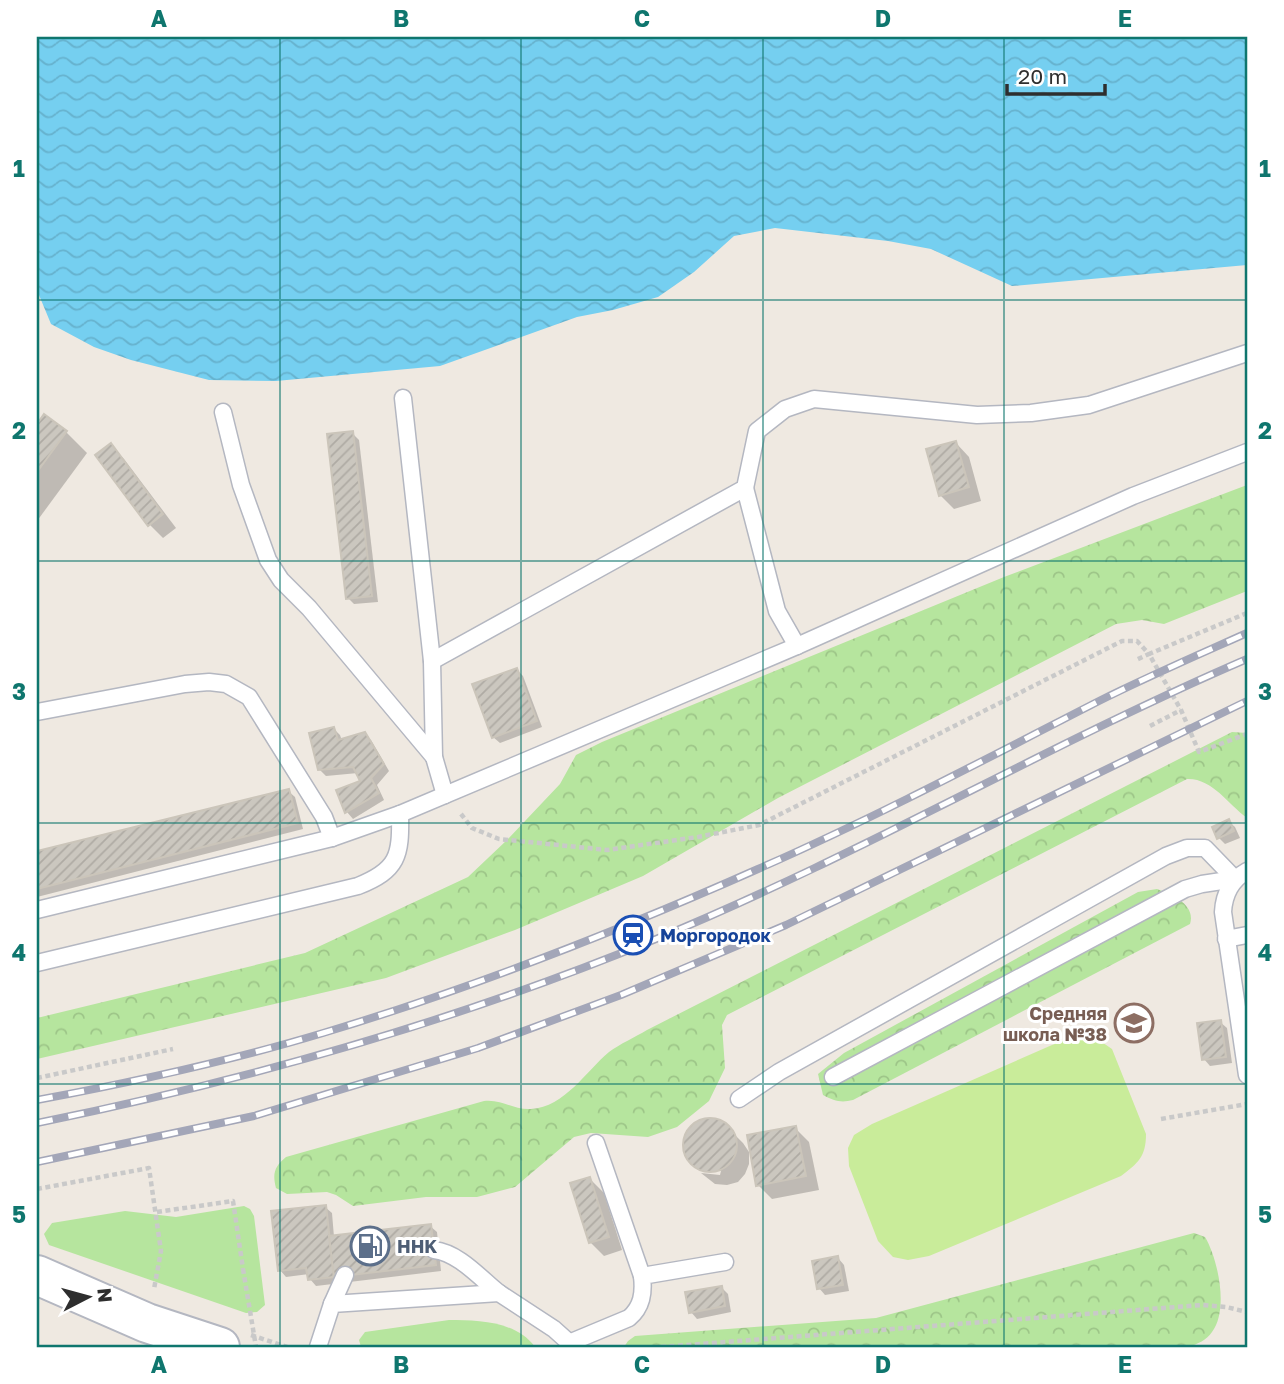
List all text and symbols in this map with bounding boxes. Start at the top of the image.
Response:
text: A [151,4,168,32]
text: B [393,4,409,32]
text: C [634,4,650,32]
text: D [875,4,891,32]
text: E [1118,4,1132,32]
scale bar [1007,52,1106,96]
text: 20 m [1018,63,1067,89]
text: 1 [13,154,25,182]
text: 1 [1259,154,1271,182]
text: 2 [12,416,26,444]
text: 2 [1258,416,1272,444]
text: 3 [12,677,26,705]
text: 3 [1258,677,1272,705]
station icon: Моргородок [612,914,654,956]
place label: Моргородок [660,924,772,946]
text: 4 [12,938,26,966]
text: 4 [1258,938,1272,966]
place label: Средняя школа №38 [1003,1002,1107,1045]
school or university icon: Средняя школа №38 [1113,1002,1155,1044]
text: 5 [12,1200,26,1228]
text: 5 [1258,1200,1272,1228]
fuel station icon: HHK [349,1225,391,1267]
place label: HHK [397,1235,437,1257]
north arrow [52,1262,122,1332]
text: N [93,1287,118,1304]
text: A [151,1350,168,1378]
text: B [393,1350,409,1378]
text: C [634,1350,650,1378]
text: D [875,1350,891,1378]
text: E [1118,1350,1132,1378]

